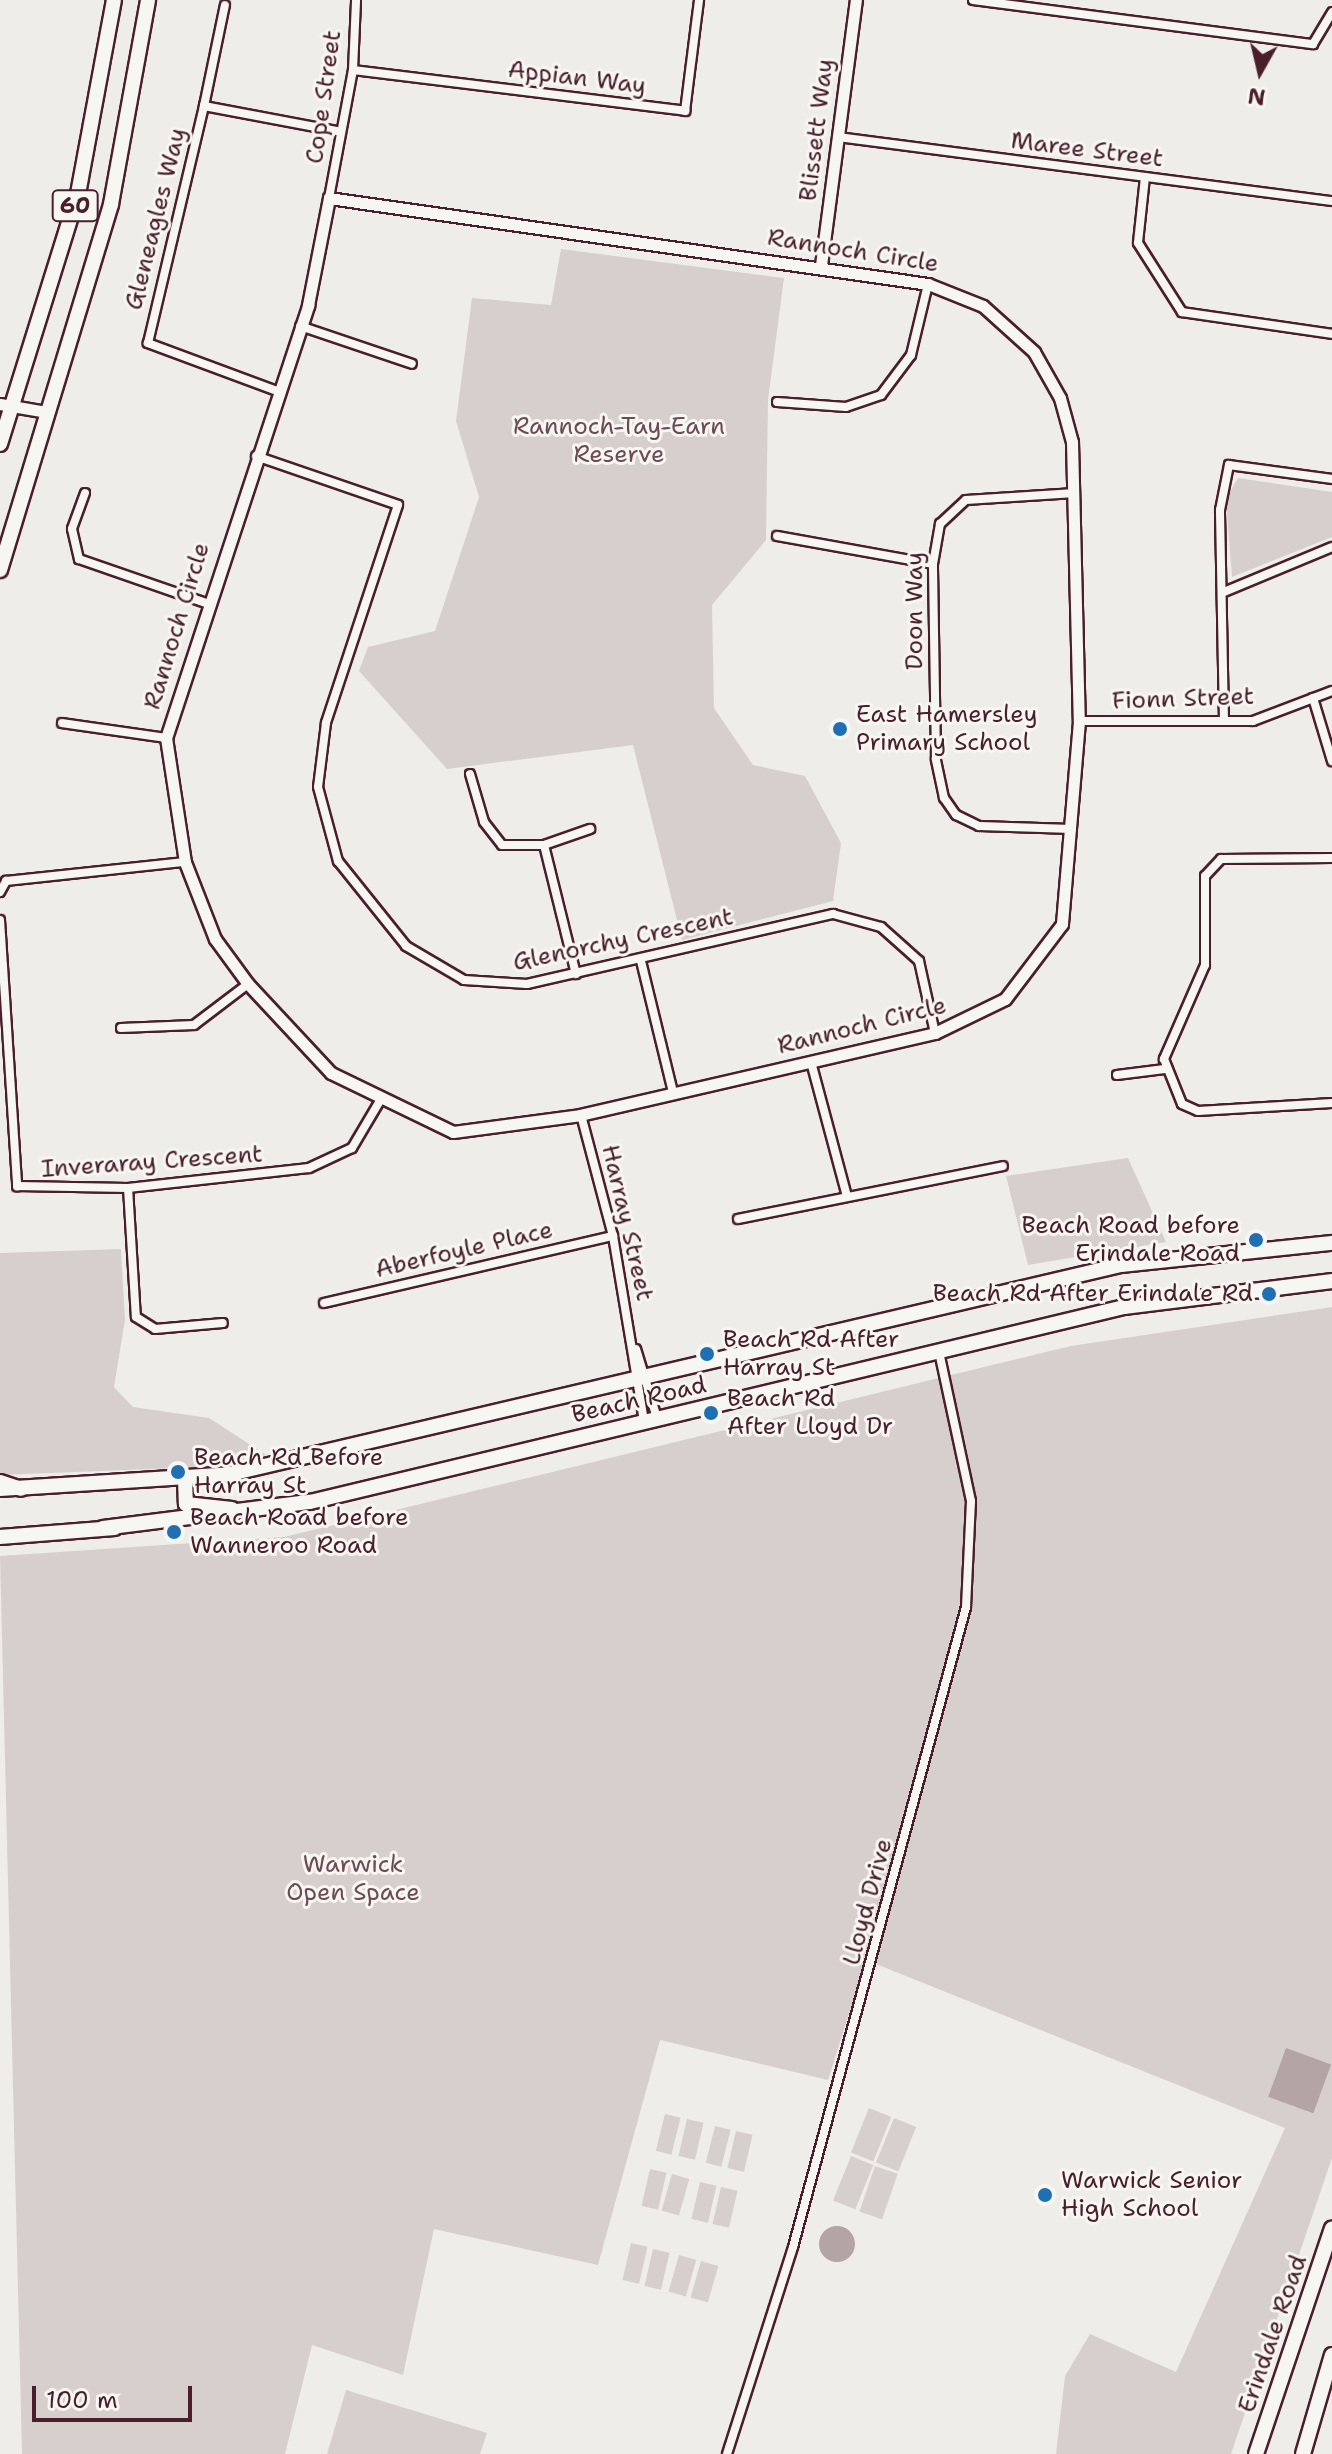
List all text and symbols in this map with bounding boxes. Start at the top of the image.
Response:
street label: Cope Street [300,28,348,166]
north arrow [1220,32,1300,112]
street label: Appian Way [506,55,648,101]
street label: Blissett Way [794,57,840,203]
text: N [1246,81,1267,112]
street label: Gleneagles Way [119,125,193,313]
street label: Maree Street [1009,126,1165,174]
road number: 60 [51,188,99,224]
street label: Rannoch Circle [765,223,941,279]
park label: Rannoch-Tay-Earn Reserve [513,413,725,469]
street label: Rannoch Circle [138,539,216,713]
street label: Doon Way [901,552,929,670]
street label: Fionn Street [1111,682,1255,716]
place label: East Hamersley Primary School [856,701,1037,757]
marker: East Hamersley Primary School [831,720,849,738]
street label: Glenorchy Crescent [510,903,736,977]
street label: Rannoch Circle [775,991,949,1061]
street label: Inveraray Crescent [40,1140,264,1184]
street label: Harray Street [595,1142,659,1304]
place label: Beach Road before Erindale Road [1021,1212,1240,1268]
street label: Aberfoyle Place [372,1216,556,1284]
marker: Beach Road before Erindale Road [1247,1231,1265,1249]
place label: Beach Rd After Erindale Rd [933,1280,1253,1308]
marker: Beach Rd After Erindale Rd [1260,1285,1278,1303]
place label: Beach Rd After Harray St [723,1326,899,1382]
marker: Beach Rd After Harray St [698,1345,716,1363]
street label: Beach Road [569,1371,709,1429]
place label: Beach Rd After Lloyd Dr [727,1385,893,1441]
marker: Beach Rd After Lloyd Dr [702,1404,720,1422]
place label: Beach Rd Before Harray St [194,1444,383,1500]
marker: Beach Rd Before Harray St [169,1463,187,1481]
place label: Beach Road before Wanneroo Road [190,1504,409,1560]
marker: Beach Road before Wanneroo Road [165,1523,183,1541]
street label: Lloyd Drive [837,1836,899,1968]
park label: Warwick Open Space [286,1851,420,1907]
place label: Warwick Senior High School [1061,2167,1242,2223]
marker: Warwick Senior High School [1036,2186,1054,2204]
street label: Erindale Road [1233,2251,1313,2417]
scale bar [36,2370,196,2420]
text: 100 m [46,2384,118,2416]

